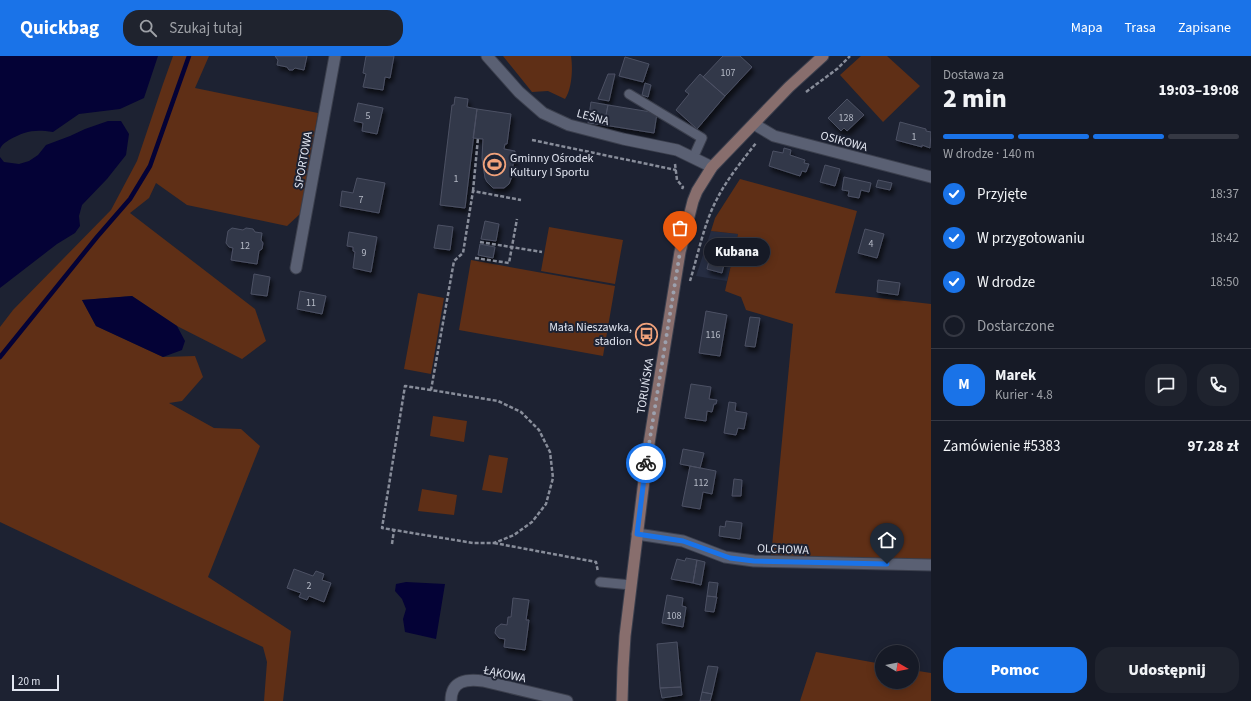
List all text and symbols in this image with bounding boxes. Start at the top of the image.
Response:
search box [123,10,403,46]
text: Quickbag [20,15,99,42]
icon: search [137,17,159,39]
text: Szukaj tutaj [169,18,242,39]
text: Mapa [1071,18,1103,38]
text: Trasa [1125,18,1156,38]
text: Zapisane [1178,18,1231,38]
house number: 107 [721,66,735,80]
text: Dostawa za [943,66,1004,84]
text: 2 min [943,80,1007,117]
text: 19:03–19:08 [1158,80,1239,101]
street label: LEŚNA [575,105,611,130]
house number: 5 [366,109,371,123]
house number: 128 [839,111,853,125]
street label: OSIKOWA [818,127,870,156]
street label: SPORTOWA [290,130,317,190]
house number: 1 [912,130,917,144]
text: W drodze · 140 m [943,145,1035,163]
place label: Gminny Ośrodek Kultury I Sportu [510,150,594,181]
sports icon: Gminny Ośrodek Kultury I Sportu [481,152,507,178]
house number: 1 [454,172,459,186]
icon: check [943,183,965,205]
text: Przyjęte [977,184,1027,205]
text: 18:37 [1210,185,1239,203]
house number: 7 [359,193,364,207]
pin [663,211,697,252]
icon: bag [669,217,691,239]
icon: check [943,227,965,249]
text: W przygotowaniu [977,228,1085,249]
text: 18:42 [1210,229,1239,247]
house number: 4 [869,237,874,251]
callout: Kubana [704,238,770,266]
house number: 12 [240,239,250,253]
text: Kubana [715,243,759,261]
house number: 9 [362,246,367,260]
icon: check [943,271,965,293]
text: W drodze [977,272,1035,293]
text: 18:50 [1210,273,1239,291]
house number: 11 [306,296,316,310]
text: Dostarczone [977,316,1055,337]
place label: Mała Nieszawka, stadion [549,319,632,350]
bus stop icon: Mała Nieszawka, stadion [634,321,660,347]
house number: 116 [706,328,720,342]
street label: TORUŃSKA [633,357,658,415]
button: chat [1145,364,1187,406]
button: phone [1197,364,1239,406]
text: Marek [995,365,1036,386]
text: M [958,374,970,395]
text: Kurier · 4.8 [995,386,1053,404]
text: Zamówienie #5383 [943,436,1060,457]
text: 97.28 zł [1188,436,1239,457]
courier [626,443,666,483]
icon: bike [635,452,657,474]
house number: 112 [694,476,708,490]
pin [870,523,904,564]
icon: home [876,529,898,551]
street label: OLCHOWA [757,540,810,559]
house number: 2 [307,579,312,593]
house number: 108 [667,609,681,623]
north arrow [875,645,919,689]
map controls [875,645,919,689]
button: Pomoc [943,647,1087,693]
button: Udostępnij [1095,647,1239,693]
street label: ŁĄKOWA [481,661,528,687]
scale bar [12,673,59,692]
text: 20 m [18,674,40,689]

